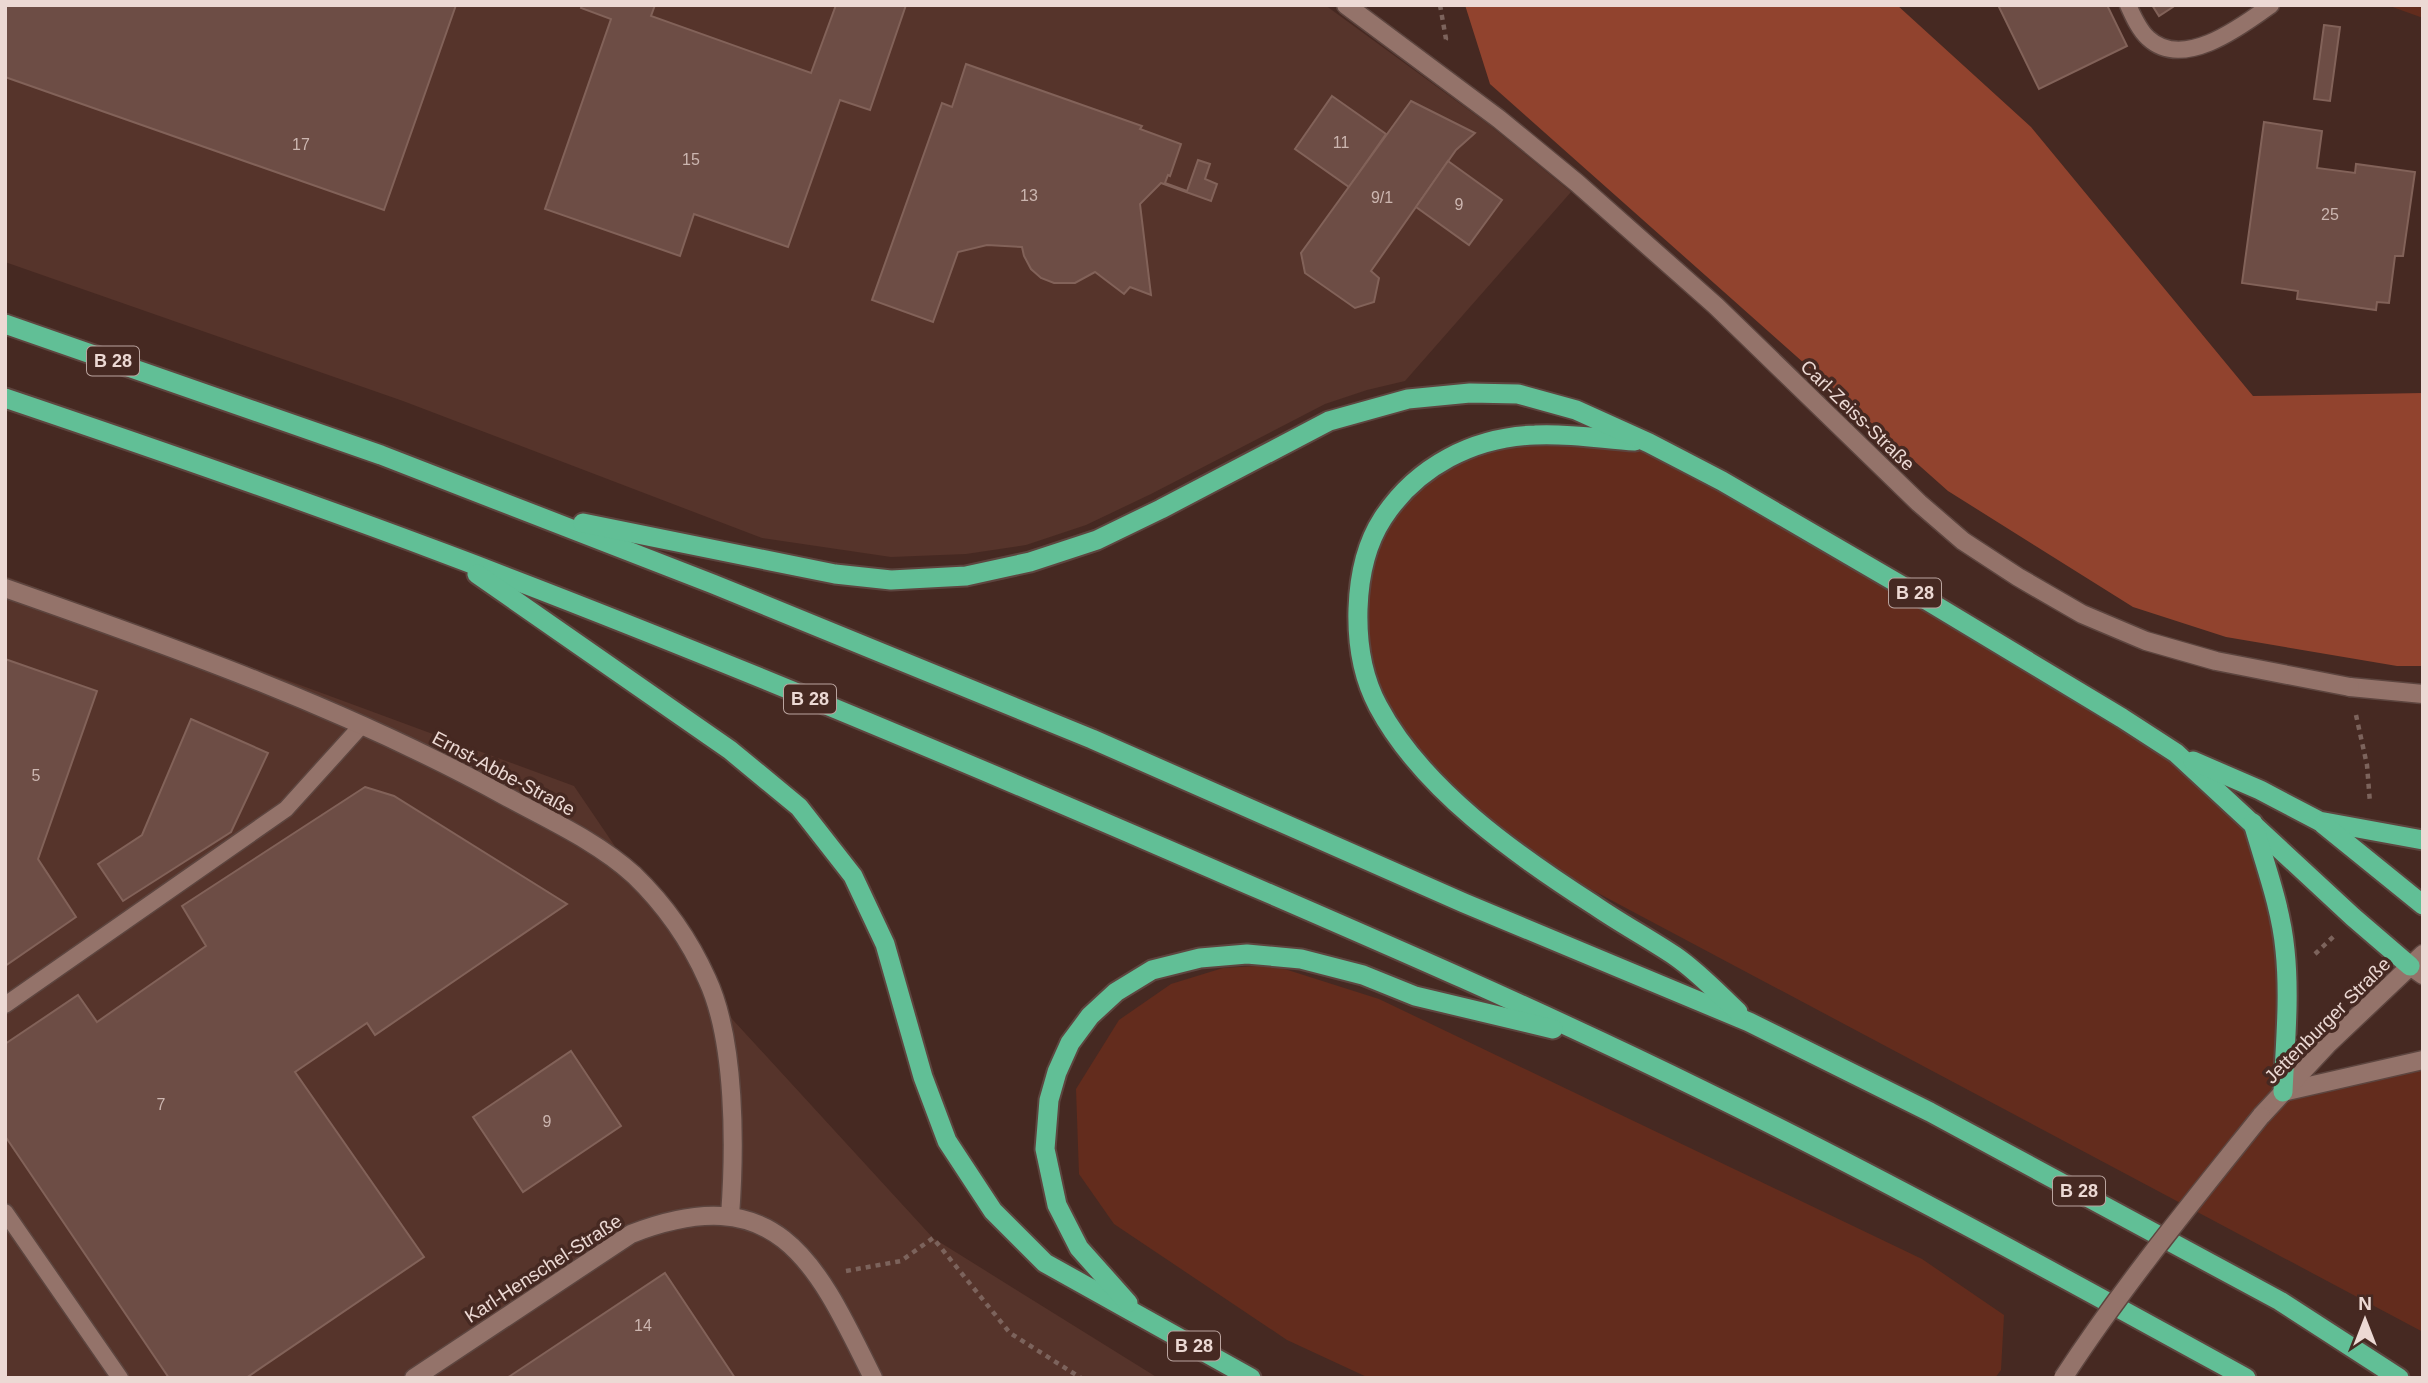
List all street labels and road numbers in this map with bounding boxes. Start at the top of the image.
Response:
road number: B 28 [87,346,139,376]
street label: Carl-Zeiss-Straße [1796,356,1919,475]
road number: B 28 [1889,578,1941,608]
road number: B 28 [784,684,836,714]
street label: Ernst-Abbe-Straße [429,727,579,820]
street label: Jettenburger Straße [2260,953,2395,1088]
road number: B 28 [2053,1176,2105,1206]
street label: Karl-Henschel-Straße [461,1210,626,1327]
road number: B 28 [1168,1331,1220,1360]

